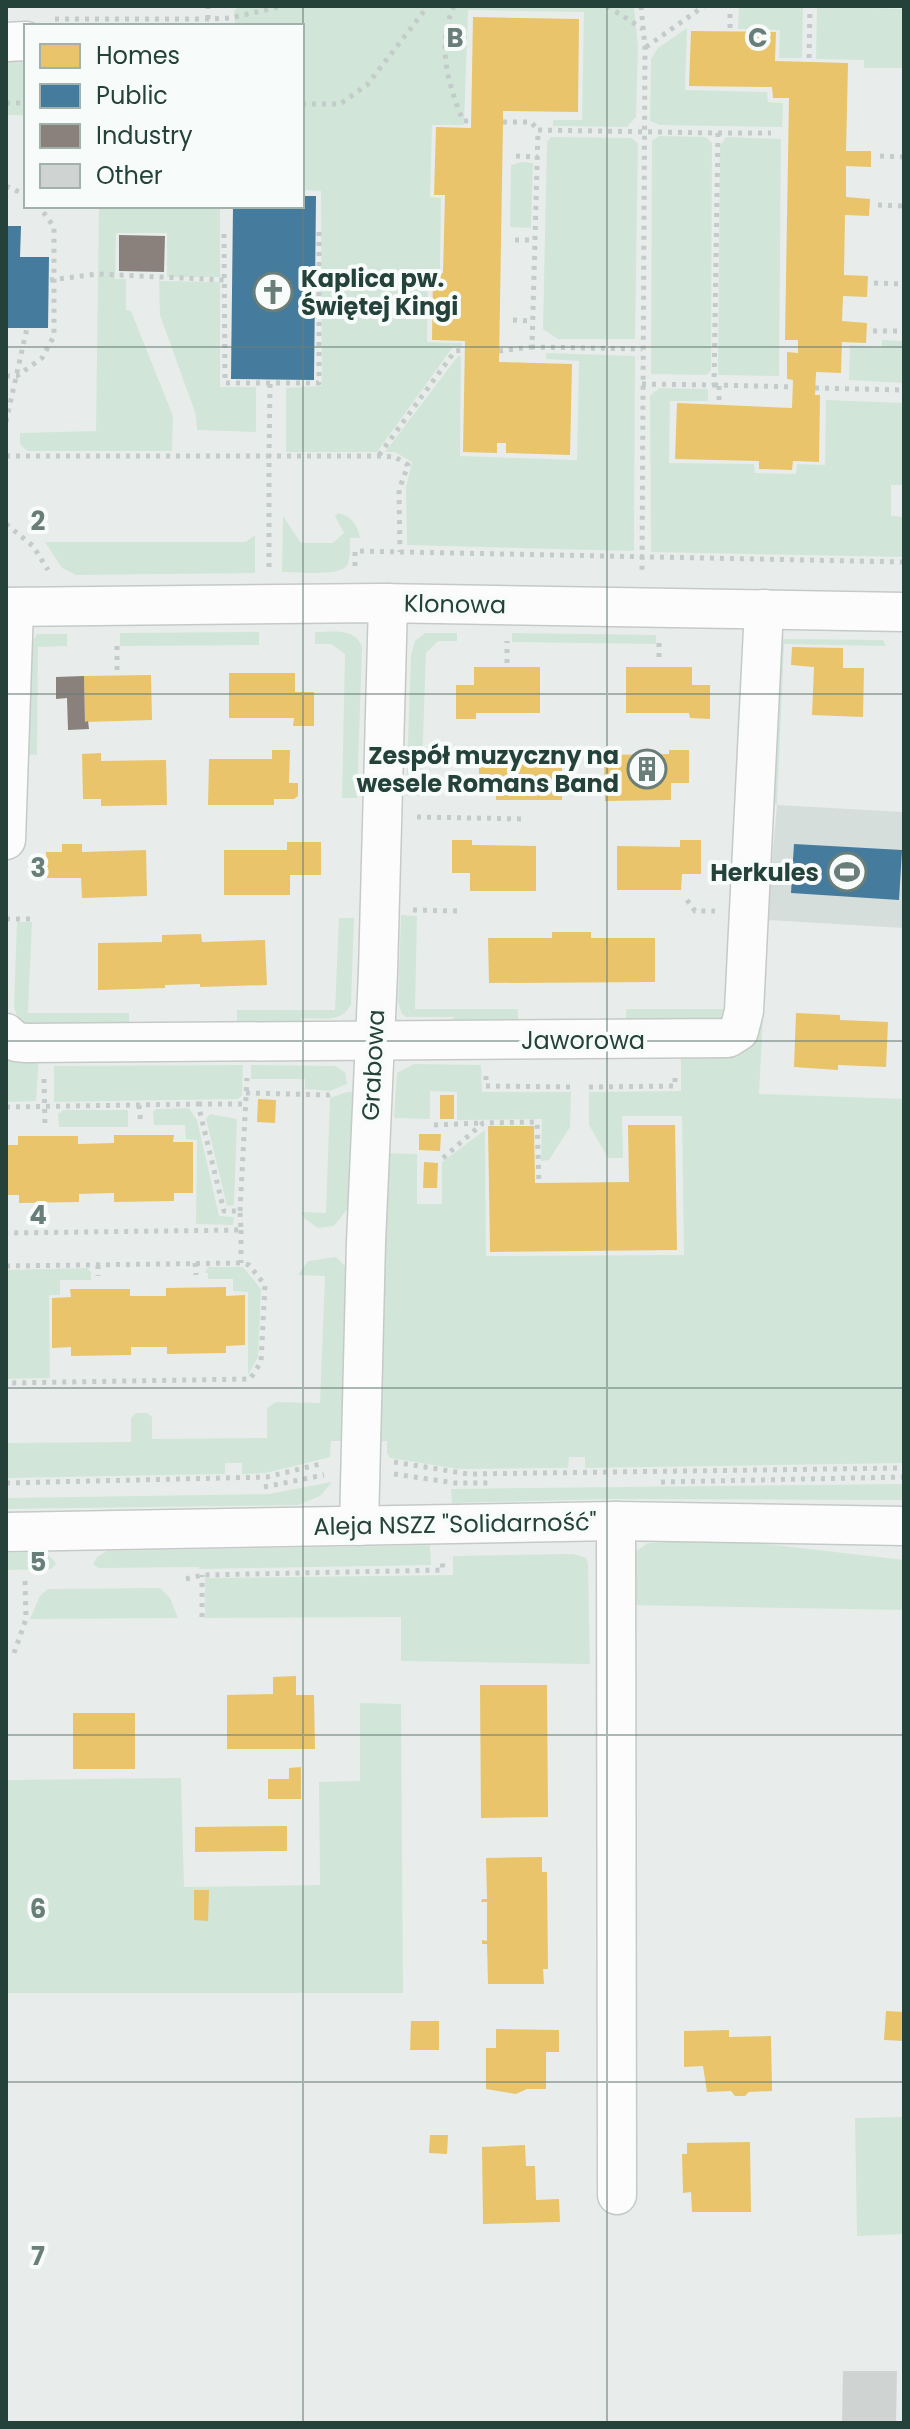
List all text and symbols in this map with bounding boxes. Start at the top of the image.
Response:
text: B [446,20,464,56]
text: C [748,20,768,56]
legend [24,24,304,208]
text: Homes [96,39,180,72]
text: Public [96,79,168,112]
text: Industry [96,119,193,152]
text: Other [96,159,163,192]
place label: Kaplica pw. Świętej Kingi [301,262,458,323]
church icon: Kaplica pw. Świętej Kingi [252,271,294,313]
text: 2 [31,503,46,539]
street label: Klonowa [404,587,506,621]
place label: Zespół muzyczny na wesele Romans Band [356,739,619,800]
building icon: Zespół muzyczny na wesele Romans Band [626,748,668,790]
text: 3 [30,850,46,886]
sports icon: Herkules [826,851,868,893]
place label: Herkules [710,856,819,889]
street label: Grabowa [354,1009,392,1121]
street label: Jaworowa [521,1024,645,1057]
text: 4 [29,1197,47,1233]
street label: Aleja NSZZ "Solidarność" [313,1505,597,1543]
text: 5 [30,1544,46,1580]
text: 6 [30,1891,46,1927]
text: 7 [31,2238,45,2274]

